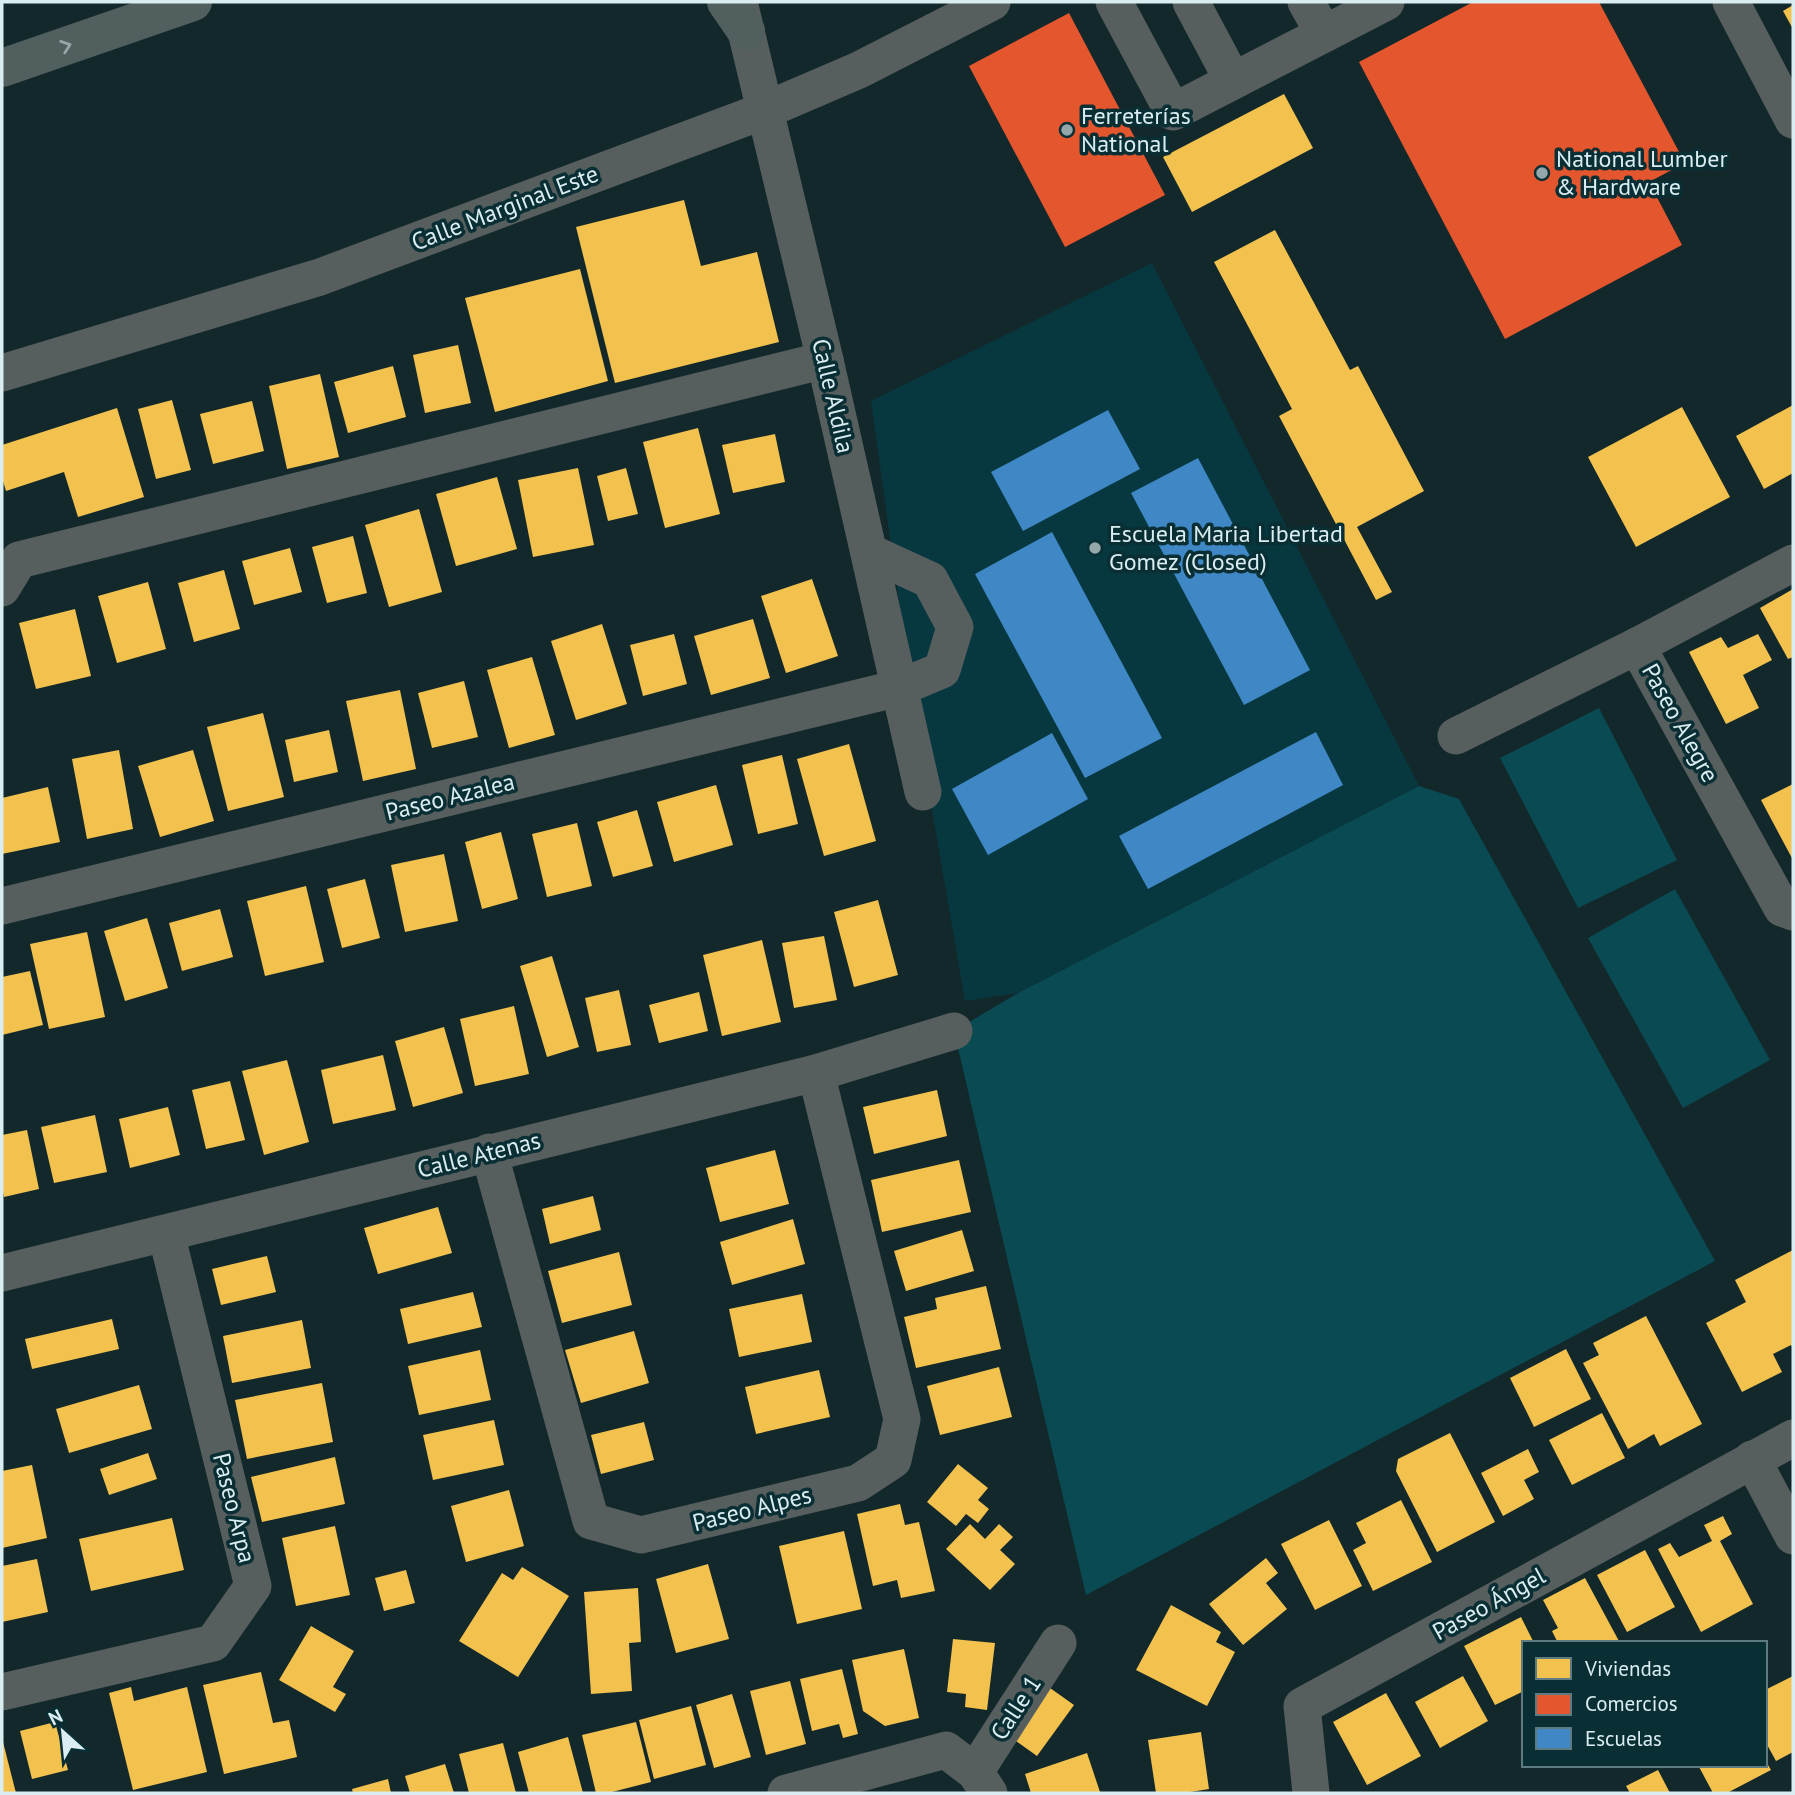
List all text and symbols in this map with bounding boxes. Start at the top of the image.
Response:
one-way arrow [60,40,72,54]
place label: Ferreterías National [1081,100,1191,159]
marker: Ferreterías National [1059,122,1075,138]
place label: National Lumber & Hardware [1556,143,1728,202]
street label: Calle Marginal Este [407,158,603,257]
marker: National Lumber & Hardware [1534,165,1550,181]
street label: Calle Aldila [805,336,862,456]
place label: Escuela Maria Libertad Gomez (Closed) [1109,518,1343,577]
marker: Escuela Maria Libertad Gomez (Closed) [1087,540,1103,556]
street label: Paseo Alegre [1635,658,1726,788]
street label: Paseo Azalea [382,765,518,828]
street label: Calle Atenas [414,1124,544,1185]
street label: Paseo Arpa [206,1450,263,1566]
street label: Paseo Alpes [689,1479,814,1538]
street label: Paseo Ángel [1427,1560,1551,1647]
legend [1522,1641,1767,1767]
text: Viviendas [1584,1655,1671,1682]
street label: Calle 1 [983,1670,1048,1746]
text: Comercios [1585,1690,1678,1717]
north arrow [28,1697,98,1767]
text: N [44,1703,66,1730]
text: Escuelas [1585,1725,1662,1752]

